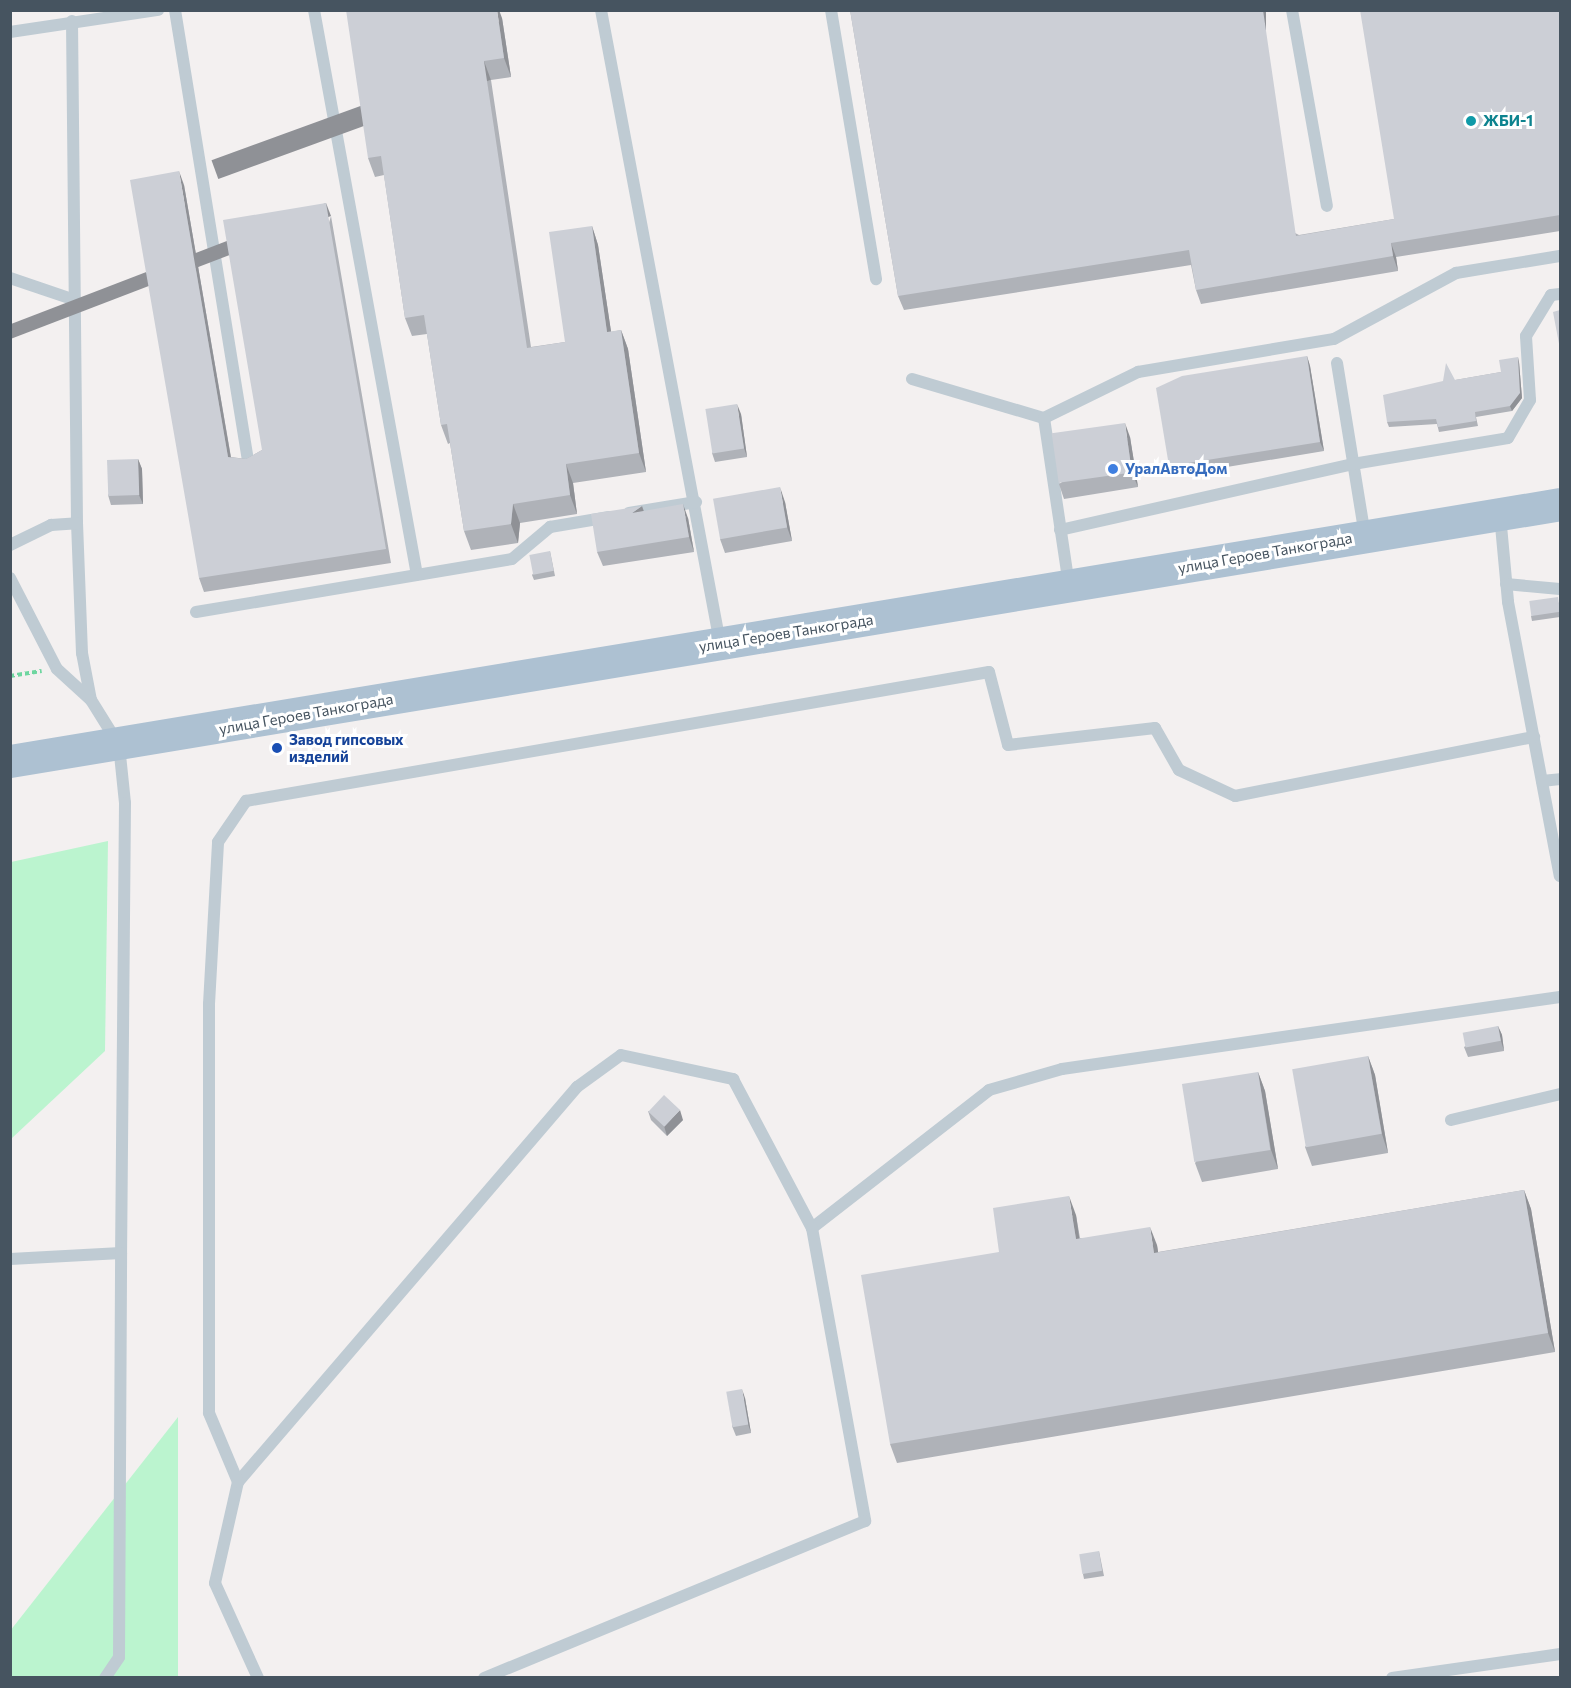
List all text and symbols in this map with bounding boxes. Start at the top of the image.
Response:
place label: ЖБИ-1 [1483,112,1533,130]
marker: ЖБИ-1 [1464,114,1478,128]
place label: УралАвтоДом [1125,460,1227,478]
marker: УралАвтоДом [1106,462,1120,476]
street label: улица Героев Танкограда [1176,529,1354,577]
street label: улица Героев Танкограда [697,610,875,656]
street label: улица Героев Танкограда [217,690,395,738]
place label: Завод гипсовых изделий [289,730,404,765]
marker: Завод гипсовых изделий [270,741,284,755]

